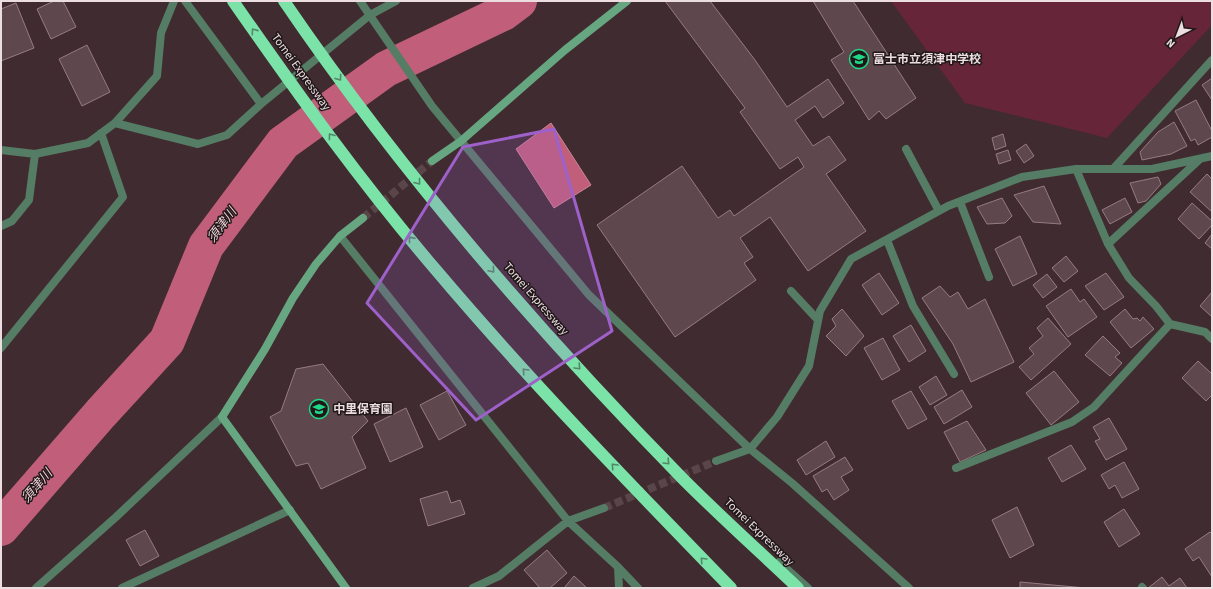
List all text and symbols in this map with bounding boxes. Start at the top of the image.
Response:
north arrow [1157,16,1197,56]
one-way arrow [251,28,259,35]
street label: Tomei Expressway [267,30,335,114]
text: N [1163,35,1178,51]
school or university icon: 富士市立須津中学校 [848,48,870,70]
place label: 富士市立須津中学校 [873,51,981,68]
one-way arrow [334,74,341,81]
one-way arrow [329,134,336,141]
one-way arrow [413,177,420,184]
water label: 須津川 [203,202,242,246]
one-way arrow [408,236,415,244]
street label: Tomei Expressway [500,259,573,339]
one-way arrow [487,265,494,273]
one-way arrow [573,363,580,370]
one-way arrow [522,368,530,376]
school or university icon: 中里保育園 [308,398,330,420]
place label: 中里保育園 [333,401,393,418]
one-way arrow [662,457,670,465]
one-way arrow [611,463,619,471]
water label: 須津川 [17,464,58,507]
street label: Tomei Expressway [720,494,798,570]
one-way arrow [701,557,708,565]

